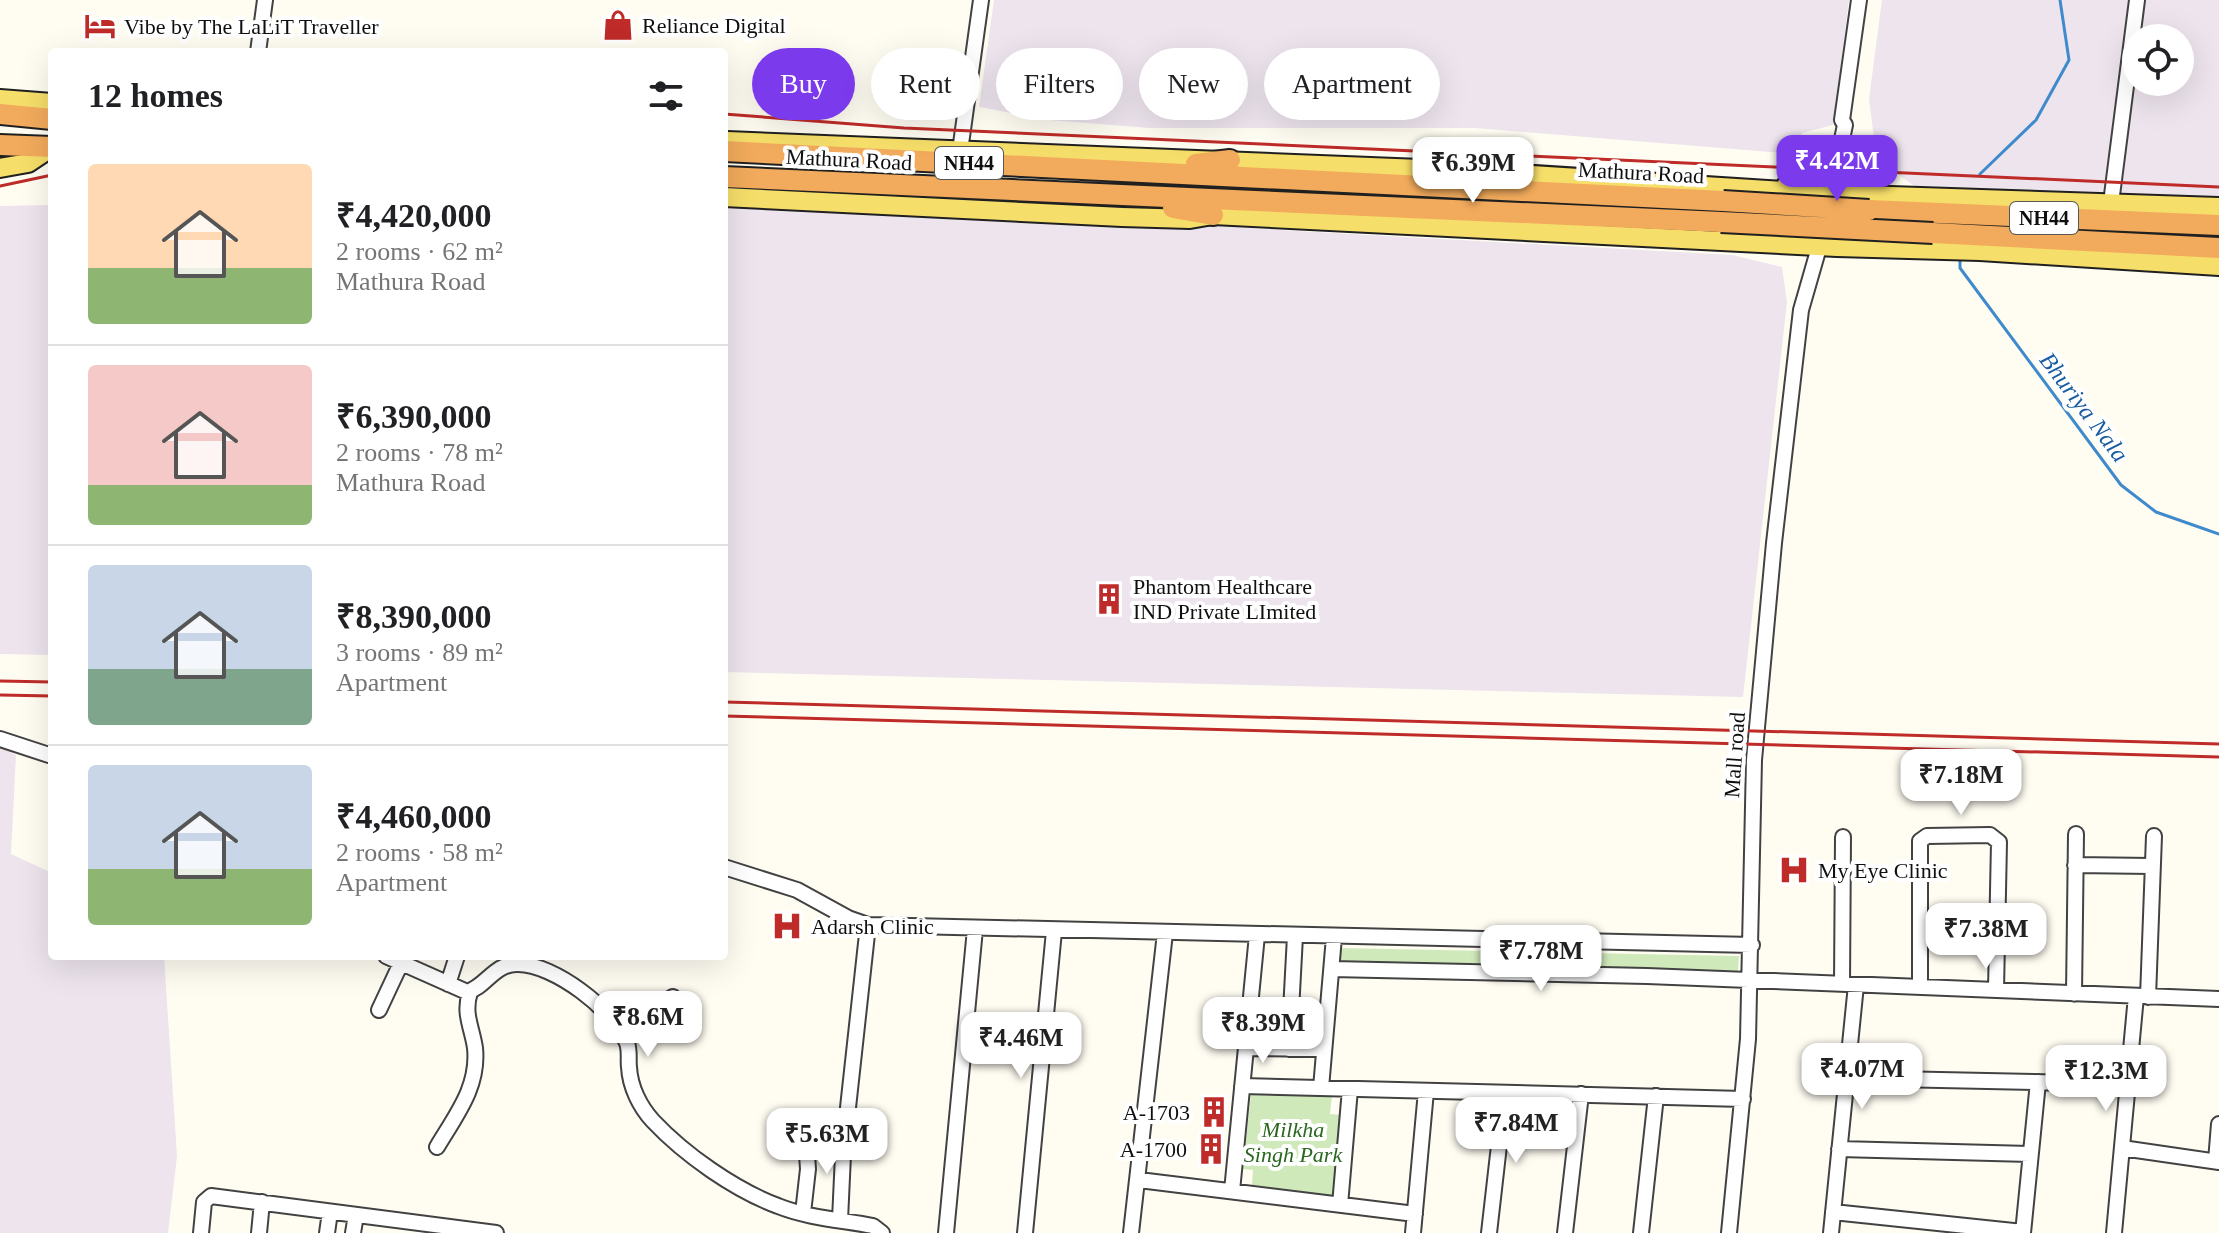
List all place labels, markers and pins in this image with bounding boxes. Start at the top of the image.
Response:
shop icon: Reliance Digital [601,8,635,42]
hotel icon: Vibe by The LaLiT Traveller [83,9,117,43]
place label: Reliance Digital [642,13,786,38]
place label: Vibe by The LaLiT Traveller [124,14,379,39]
pin: ₹4.42M [1772,135,1902,203]
pin: ₹6.39M [1408,137,1538,205]
place label: Phantom Healthcare IND Private LImited [1133,574,1316,624]
building icon: Phantom Healthcare IND Private LImited [1092,582,1126,616]
pin: ₹7.18M [1896,749,2026,817]
hospital icon: My Eye Clinic [1777,853,1811,887]
place label: My Eye Clinic [1818,858,1948,883]
pin: ₹7.38M [1921,903,2051,971]
hospital icon: Adarsh Clinic [770,909,804,943]
place label: Adarsh Clinic [811,914,934,939]
pin: ₹7.78M [1476,925,1606,993]
pin: ₹8.6M [592,991,704,1059]
pin: ₹8.39M [1198,997,1328,1065]
pin: ₹4.46M [956,1012,1086,1080]
pin: ₹4.07M [1797,1043,1927,1111]
pin: ₹12.3M [2041,1045,2171,1113]
building icon: A-1703 [1197,1095,1231,1129]
pin: ₹7.84M [1451,1097,1581,1165]
place label: A-1703 [1123,1100,1190,1125]
pin: ₹5.63M [762,1108,892,1176]
building icon: A-1700 [1194,1132,1228,1166]
place label: A-1700 [1120,1137,1187,1162]

